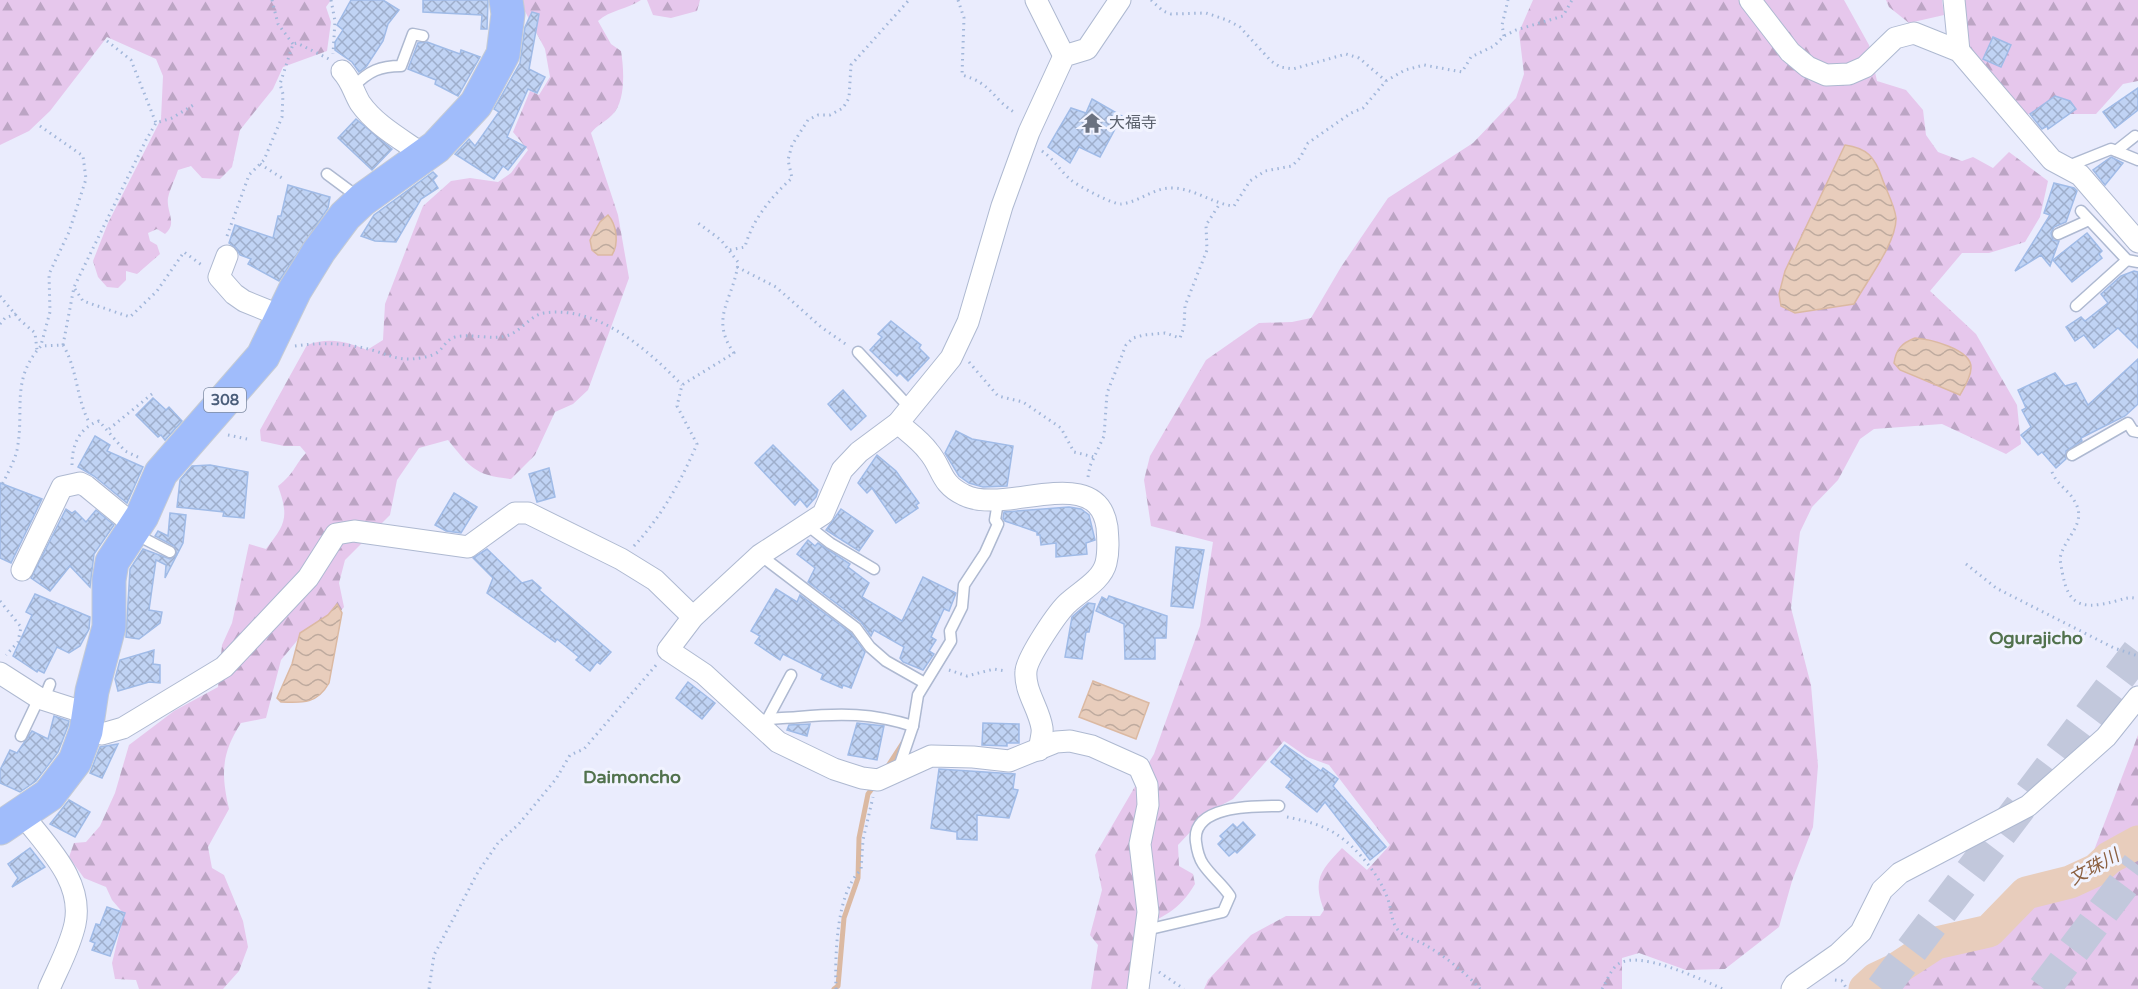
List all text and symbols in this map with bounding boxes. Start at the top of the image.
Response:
temple icon: 大福寺 [1080,111,1104,135]
place label: 大福寺 [1109,113,1157,133]
road number: 308 [204,388,246,412]
district label: Ogurajicho [1989,627,2083,649]
district label: Daimoncho [583,766,681,788]
water label: 文珠川 [2065,843,2125,890]

